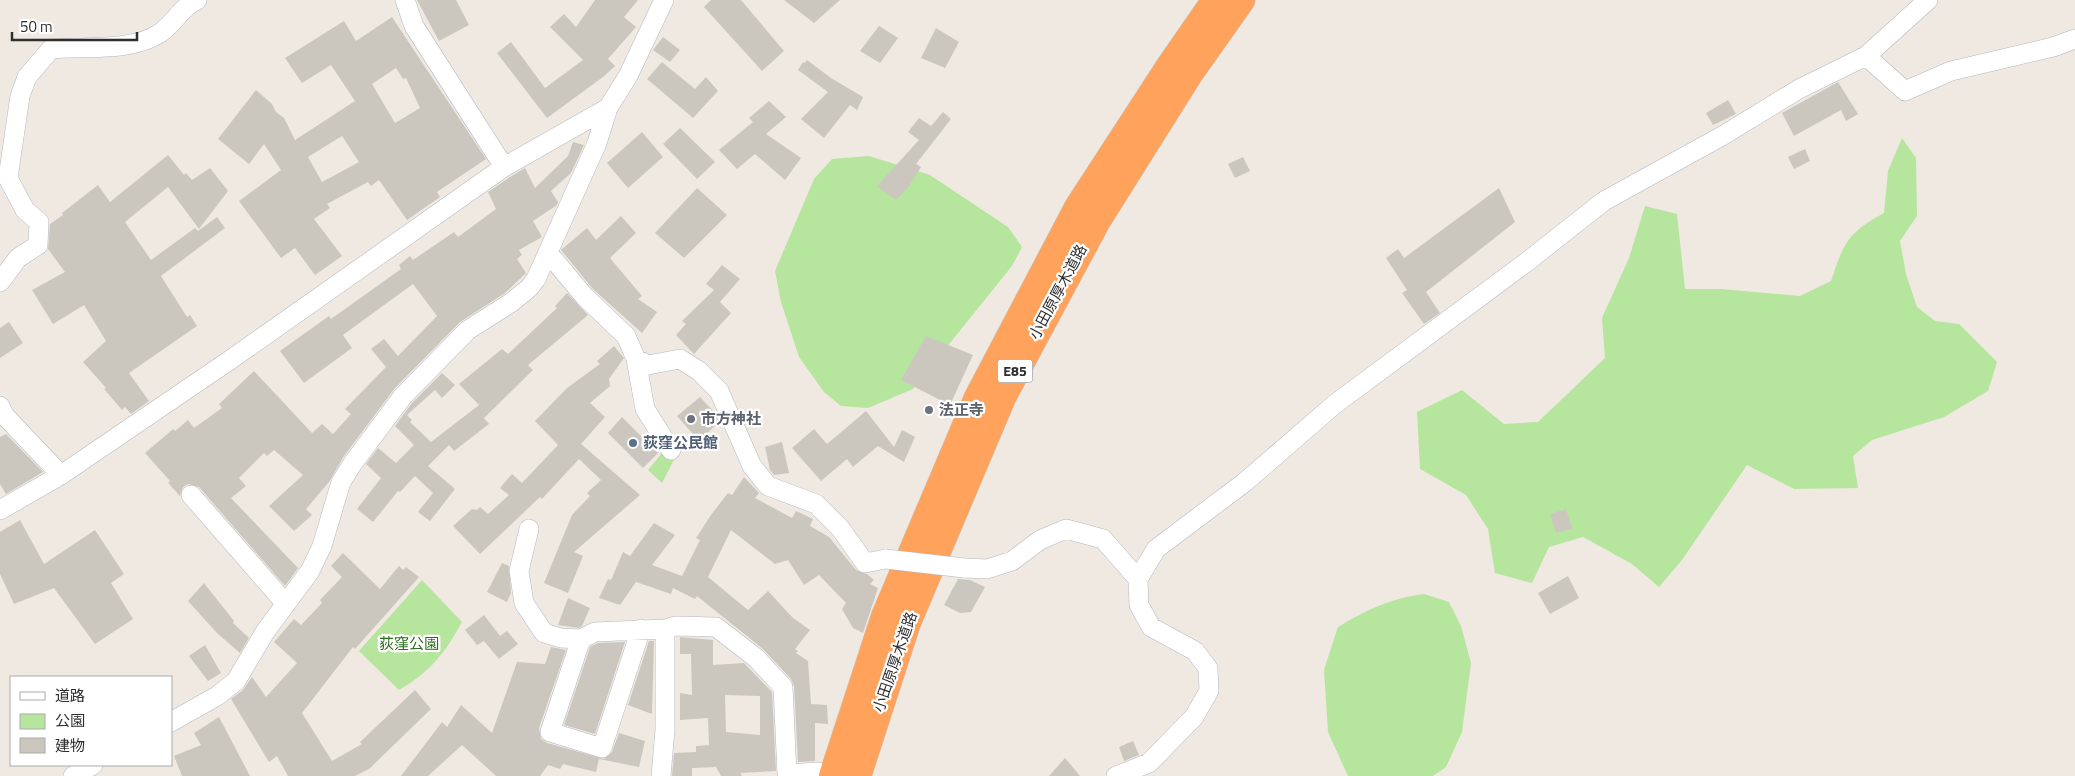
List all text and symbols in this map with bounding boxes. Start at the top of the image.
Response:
scale bar [12,10,138,42]
text: 50 m [20,15,53,38]
street label: 小田原厚木道路 [1023,240,1092,344]
road number: E85 [998,360,1032,382]
place label: 法正寺 [939,398,984,421]
marker: 法正寺 [923,404,935,416]
place label: 市方神社 [701,407,761,430]
marker: 市方神社 [685,413,697,425]
place label: 荻窪公民館 [643,431,718,454]
marker: 荻窪公民館 [627,437,639,449]
street label: 小田原厚木道路 [867,608,922,715]
park label: 荻窪公園 [379,632,439,655]
legend [10,676,172,766]
text: 道路 [55,684,85,707]
text: 公園 [55,709,85,732]
text: 建物 [55,734,85,757]

